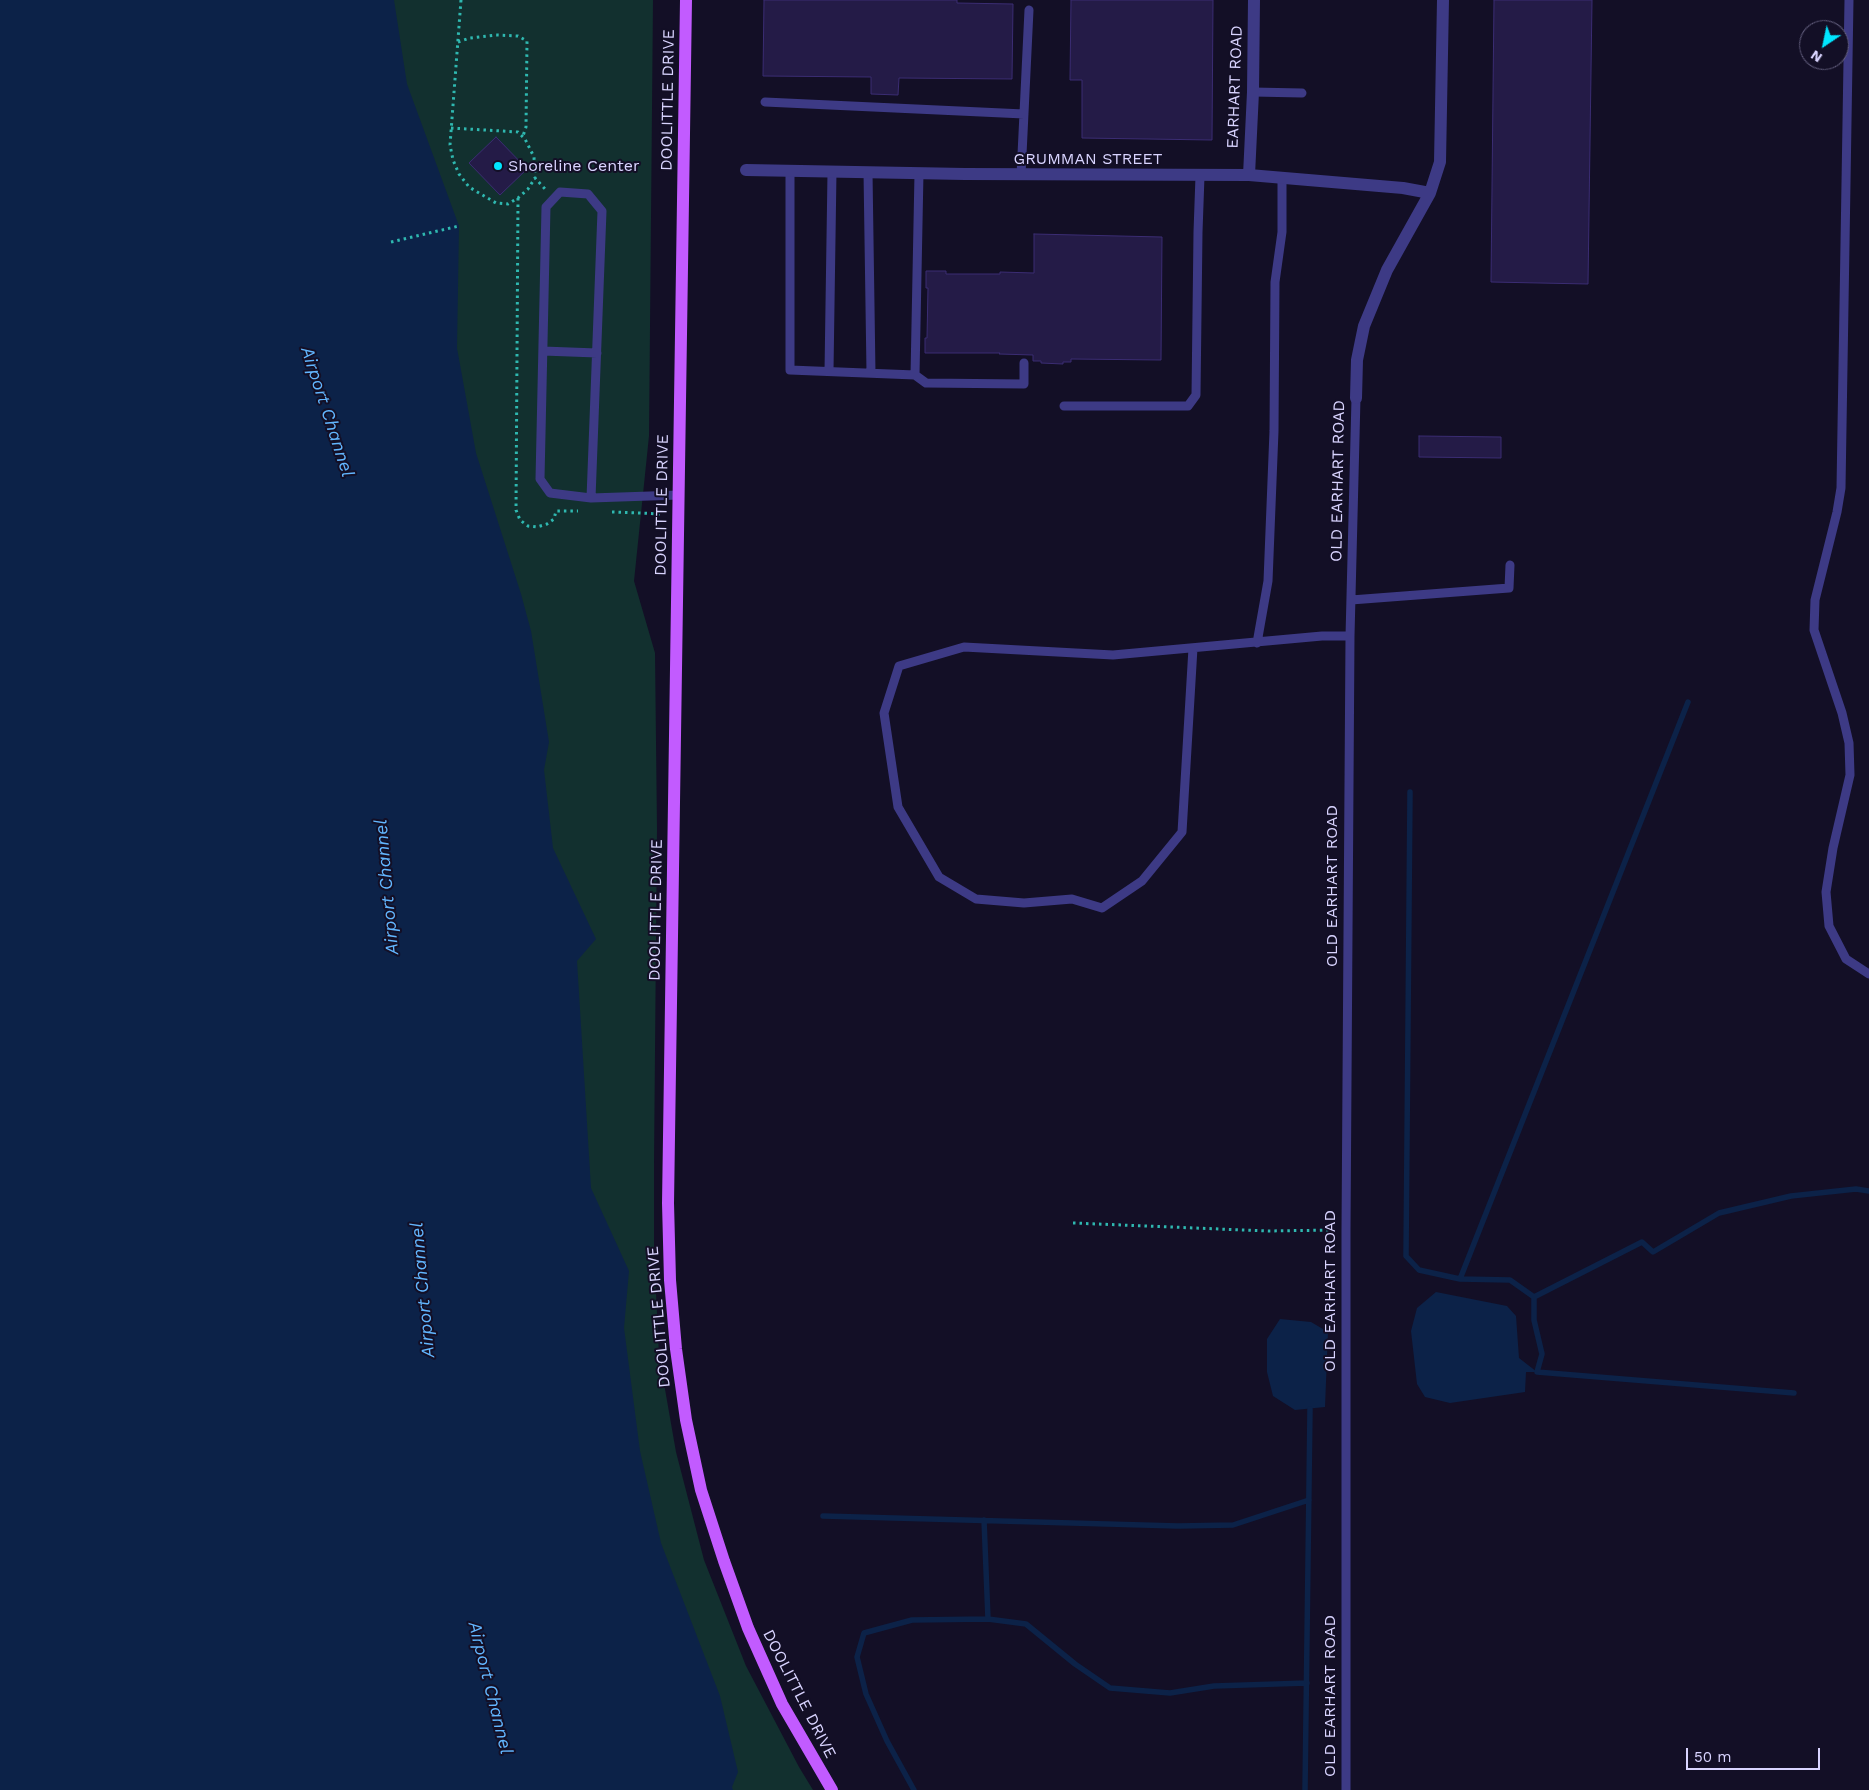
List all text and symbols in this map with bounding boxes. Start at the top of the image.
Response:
north arrow [1799,20,1849,70]
street label: EARHART ROAD [1223,25,1247,149]
street label: DOOLITTLE DRIVE [657,29,679,171]
text: N [1807,47,1825,66]
street label: GRUMMAN STREET [1014,149,1162,169]
place label: Shoreline Center [508,156,639,176]
marker: Shoreline Center [492,160,504,172]
water label: Airport Channel [296,344,358,480]
street label: OLD EARHART ROAD [1327,400,1349,562]
street label: DOOLITTLE DRIVE [651,434,673,576]
street label: OLD EARHART ROAD [1322,805,1342,967]
water label: Airport Channel [370,818,404,956]
street label: DOOLITTLE DRIVE [645,839,667,981]
street label: OLD EARHART ROAD [1320,1210,1340,1372]
water label: Airport Channel [406,1221,440,1359]
street label: DOOLITTLE DRIVE [643,1246,675,1388]
street label: OLD EARHART ROAD [1320,1615,1340,1777]
water label: Airport Channel [463,1619,517,1757]
street label: DOOLITTLE DRIVE [758,1626,840,1762]
scale bar [1689,1738,1823,1770]
text: 50 m [1694,1748,1731,1766]

